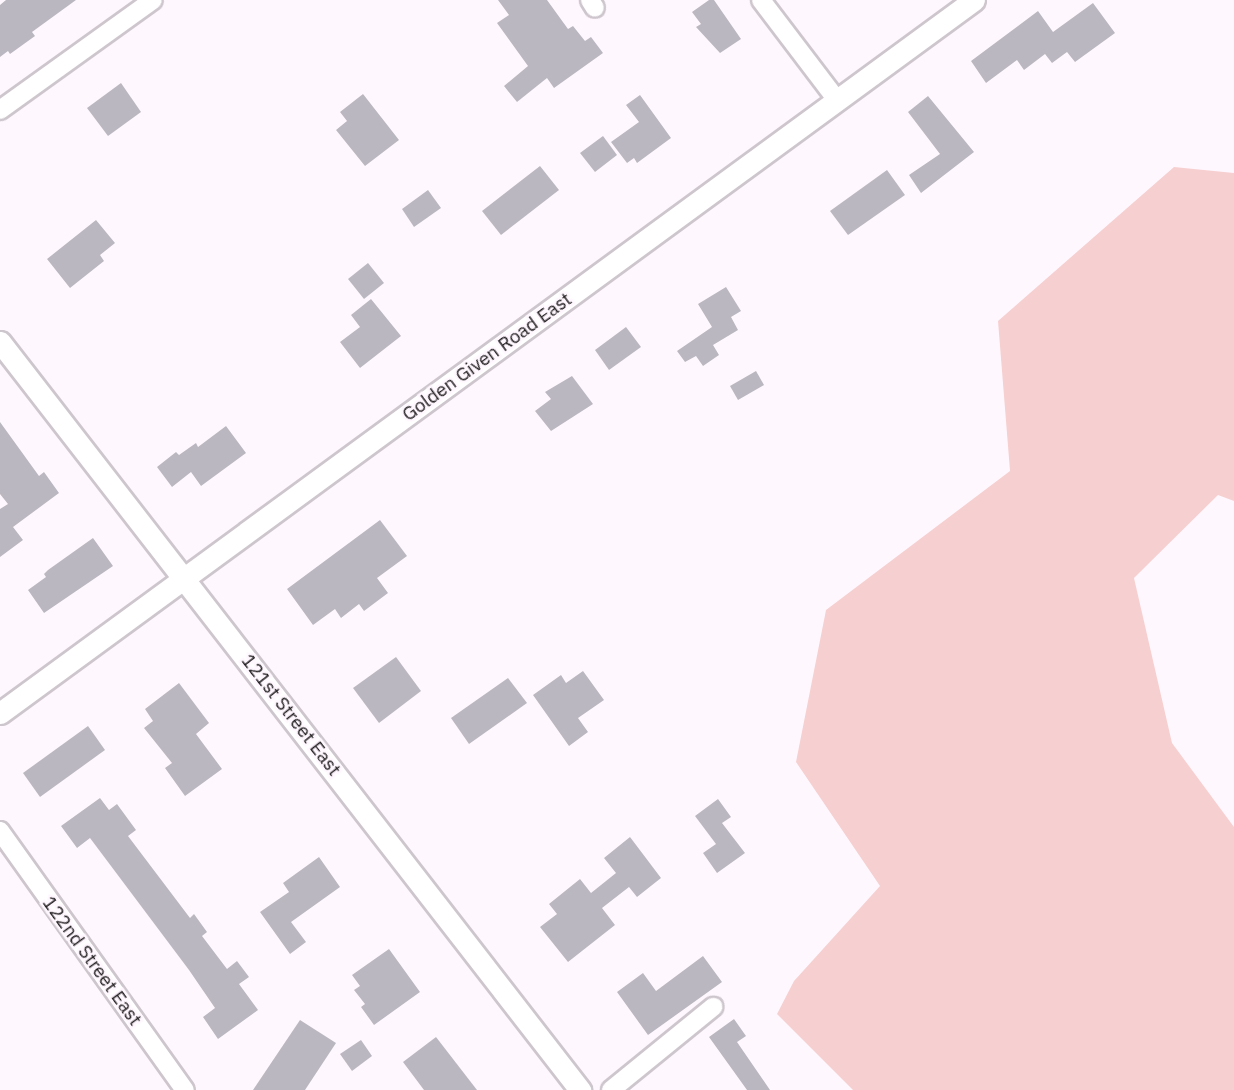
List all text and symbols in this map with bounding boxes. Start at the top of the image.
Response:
street label: Golden Given Road East [398,288,576,426]
street label: 121st Street East [236,650,346,780]
street label: 122nd Street East [37,892,147,1030]

